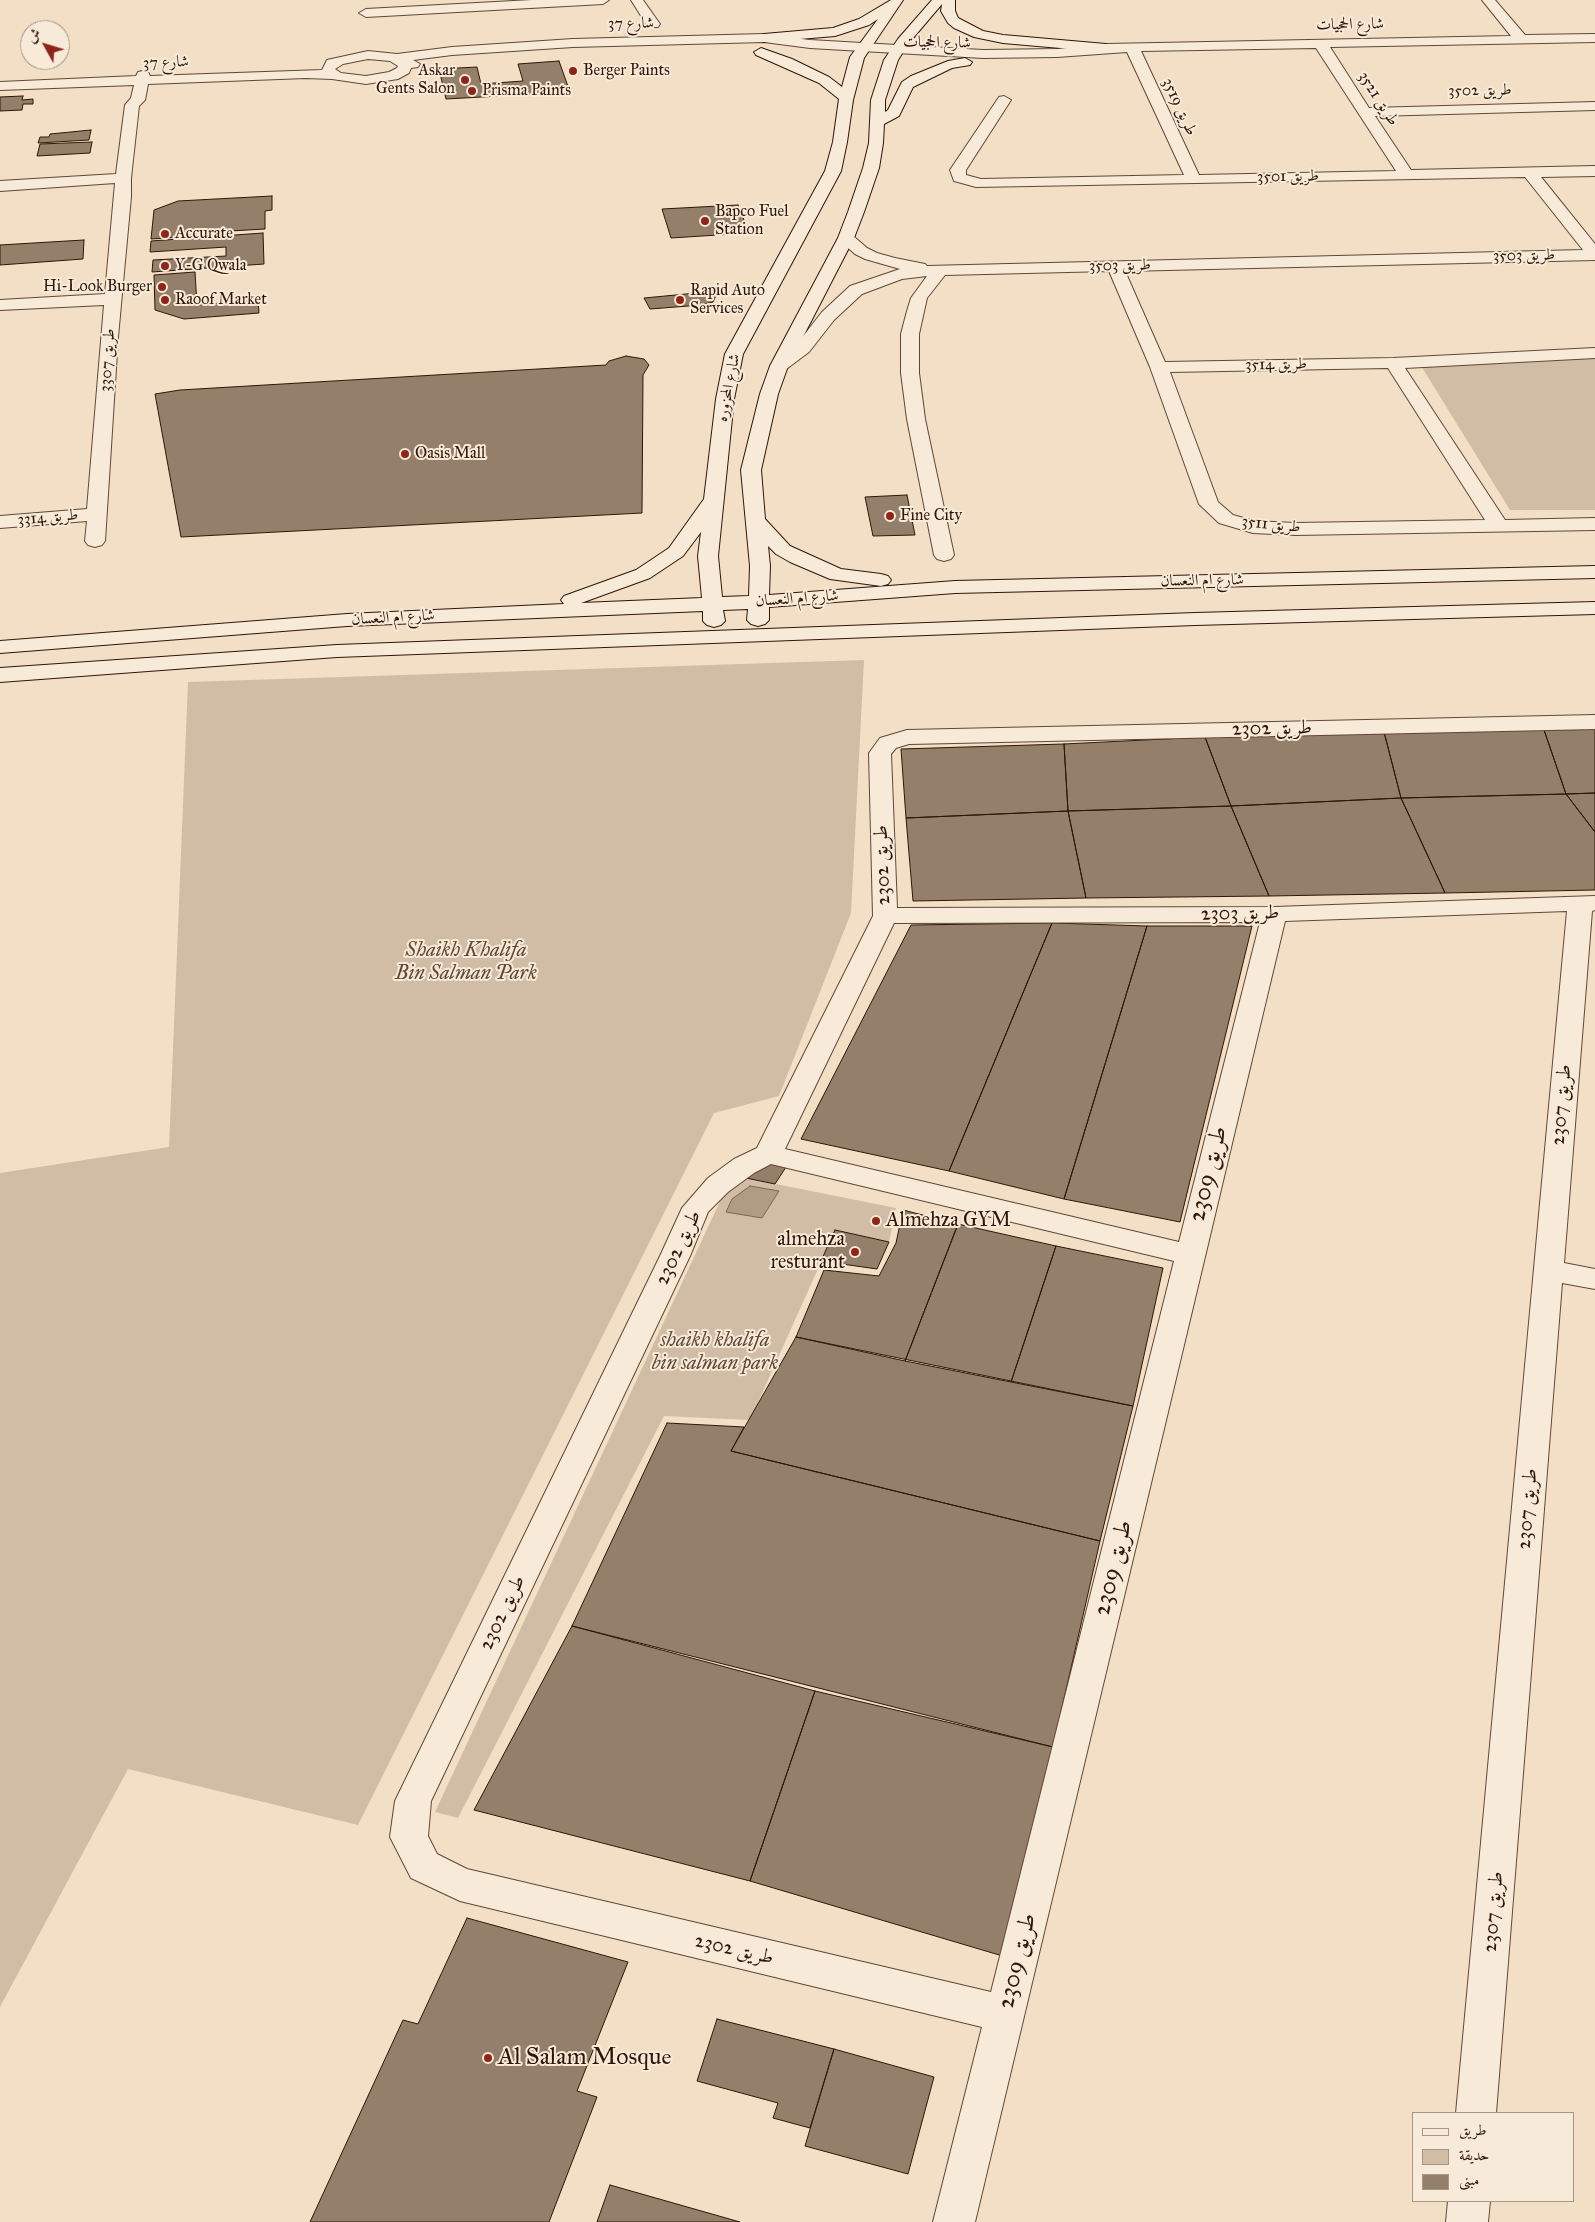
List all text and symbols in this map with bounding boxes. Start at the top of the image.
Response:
street label: شارع 37 [608,14,654,34]
street label: شارع الحجيات [1316,15,1384,35]
north arrow [20,20,70,70]
text: ش [23,25,45,47]
street label: شارع الحجيات [903,33,971,53]
street label: شارع 37 [143,53,189,73]
place label: Askar Gents Salon [376,61,455,99]
place label: Berger Paints [583,61,670,81]
marker: Berger Paints [567,65,579,77]
street label: طريق 3521 [1353,68,1403,130]
marker: Askar Gents Salon [459,74,471,86]
street label: طريق 3519 [1157,75,1201,139]
place label: Prisma Paints [482,81,571,101]
street label: طريق 3502 [1448,81,1512,101]
marker: Prisma Paints [466,85,478,97]
street label: طريق 3501 [1257,167,1319,187]
place label: Bapco Fuel Station [715,202,789,240]
marker: Bapco Fuel Station [699,215,711,227]
place label: Accurate [175,224,233,244]
marker: Accurate [159,228,171,240]
street label: طريق 3503 [1493,246,1555,266]
place label: Y-G Qwala [175,256,246,276]
street label: طريق 3503 [1089,256,1151,276]
marker: Y-G Qwala [159,260,171,272]
place label: Hi-Look Burger [43,277,152,297]
marker: Hi-Look Burger [156,281,168,293]
place label: Rapid Auto Services [690,281,765,319]
place label: Raoof Market [175,290,267,310]
marker: Raoof Market [159,294,171,306]
marker: Rapid Auto Services [674,294,686,306]
street label: طريق 3307 [96,328,120,392]
street label: شارع المحزوره [713,352,745,424]
street label: طريق 3514 [1245,355,1307,375]
place label: Oasis Mall [415,444,485,464]
marker: Oasis Mall [399,448,411,460]
street label: طريق 3314 [17,506,79,530]
place label: Fine City [900,506,962,526]
marker: Fine City [884,510,896,522]
street label: طريق 3511 [1241,512,1301,538]
street label: شارع ام النعسان [1160,571,1244,591]
street label: شارع ام النعسان [755,587,839,611]
street label: شارع ام النعسان [351,606,435,630]
street label: طريق 2302 [1232,716,1312,742]
street label: طريق 2302 [870,824,896,906]
street label: طريق 2303 [1201,901,1279,927]
park label: Shaikh Khalifa Bin Salman Park [395,939,537,986]
street label: طريق 2307 [1547,1064,1577,1146]
street label: طريق 2309 [1183,1123,1235,1225]
street label: طريق 2302 [651,1207,707,1289]
place label: Almehza GYM [886,1209,1011,1233]
marker: Almehza GYM [870,1215,882,1227]
place label: almehza resturant [771,1228,845,1275]
marker: almehza resturant [849,1246,861,1258]
park label: shaikh khalifa bin salman park [652,1329,778,1376]
street label: طريق 2307 [1513,1468,1543,1550]
street label: طريق 2309 [1088,1517,1140,1619]
street label: طريق 2302 [475,1572,531,1654]
street label: طريق 2307 [1479,1871,1509,1953]
street label: طريق 2309 [992,1910,1044,2012]
street label: طريق 2302 [692,1929,776,1971]
place label: Al Salam Mosque [498,2044,671,2072]
marker: Al Salam Mosque [482,2052,494,2064]
legend [1412,2112,1575,2202]
text: طريق [1459,2121,1486,2139]
text: حديقة [1459,2146,1489,2164]
text: مبنى [1459,2171,1479,2189]

